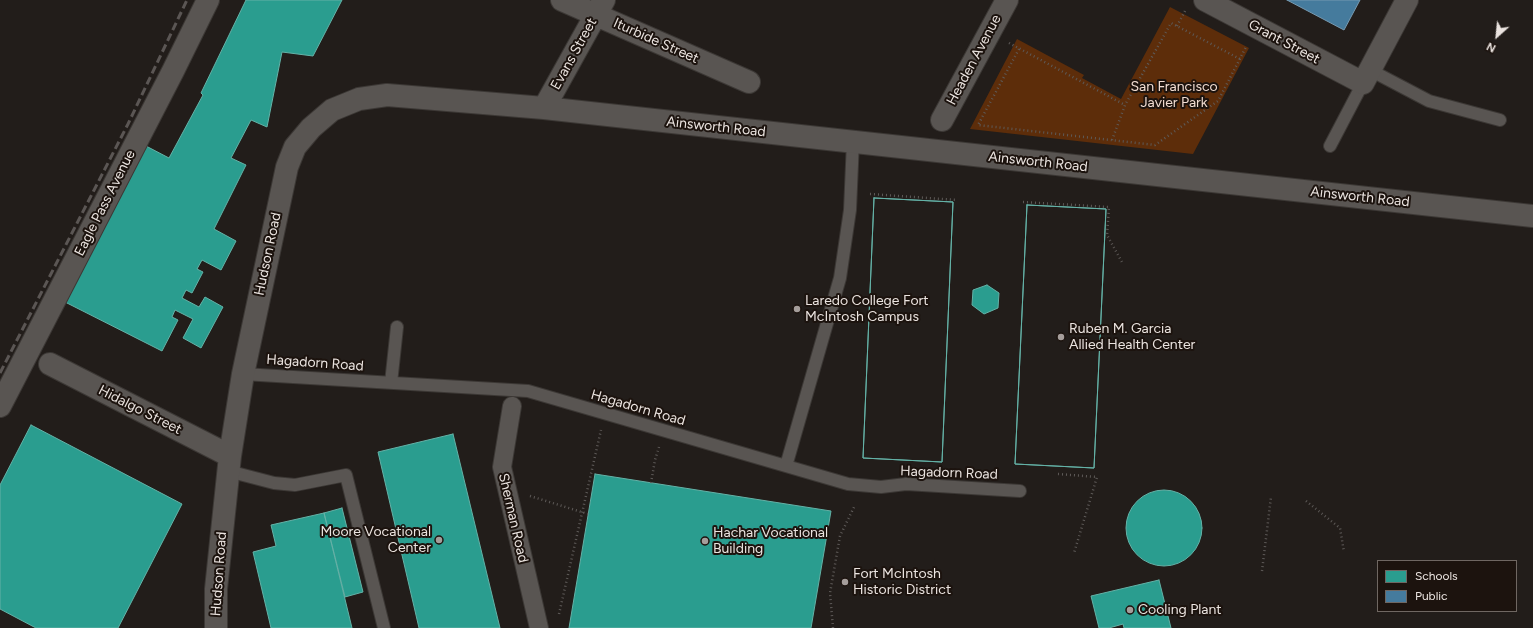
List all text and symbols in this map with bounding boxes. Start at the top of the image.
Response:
street label: Headen Avenue [943,12,1005,108]
street label: Evans Street [547,15,601,93]
street label: Iturbide Street [611,15,701,67]
street label: Grant Street [1246,16,1322,68]
north arrow [1477,16,1517,56]
text: N [1485,39,1498,55]
park label: San Francisco Javier Park [1130,79,1218,112]
street label: Ainsworth Road [666,113,766,141]
street label: Eagle Pass Avenue [71,147,139,259]
street label: Ainsworth Road [988,148,1088,176]
street label: Ainsworth Road [1310,183,1410,211]
street label: Hudson Road [251,211,285,297]
place label: Laredo College Fort McIntosh Campus [805,293,929,326]
marker: Laredo College Fort McIntosh Campus [792,304,802,314]
place label: Ruben M. Garcia Allied Health Center [1069,321,1195,354]
marker: Ruben M. Garcia Allied Health Center [1056,332,1066,342]
street label: Hagadorn Road [266,351,364,375]
street label: Hidalgo Street [96,382,184,438]
street label: Hagadorn Road [589,386,687,430]
street label: Hagadorn Road [900,463,998,483]
street label: Sherman Road [495,472,531,564]
place label: Moore Vocational Center [320,524,431,556]
place label: Hachar Vocational Building [713,525,828,558]
street label: Hudson Road [208,531,230,617]
marker: Moore Vocational Center [434,535,444,545]
marker: Hachar Vocational Building [700,536,710,546]
legend [1377,560,1517,612]
place label: Fort McIntosh Historic District [853,566,951,598]
text: Schools [1415,569,1458,583]
marker: Fort McIntosh Historic District [840,577,850,587]
text: Public [1415,589,1448,603]
place label: Cooling Plant [1138,602,1222,618]
marker: Cooling Plant [1125,605,1135,615]

